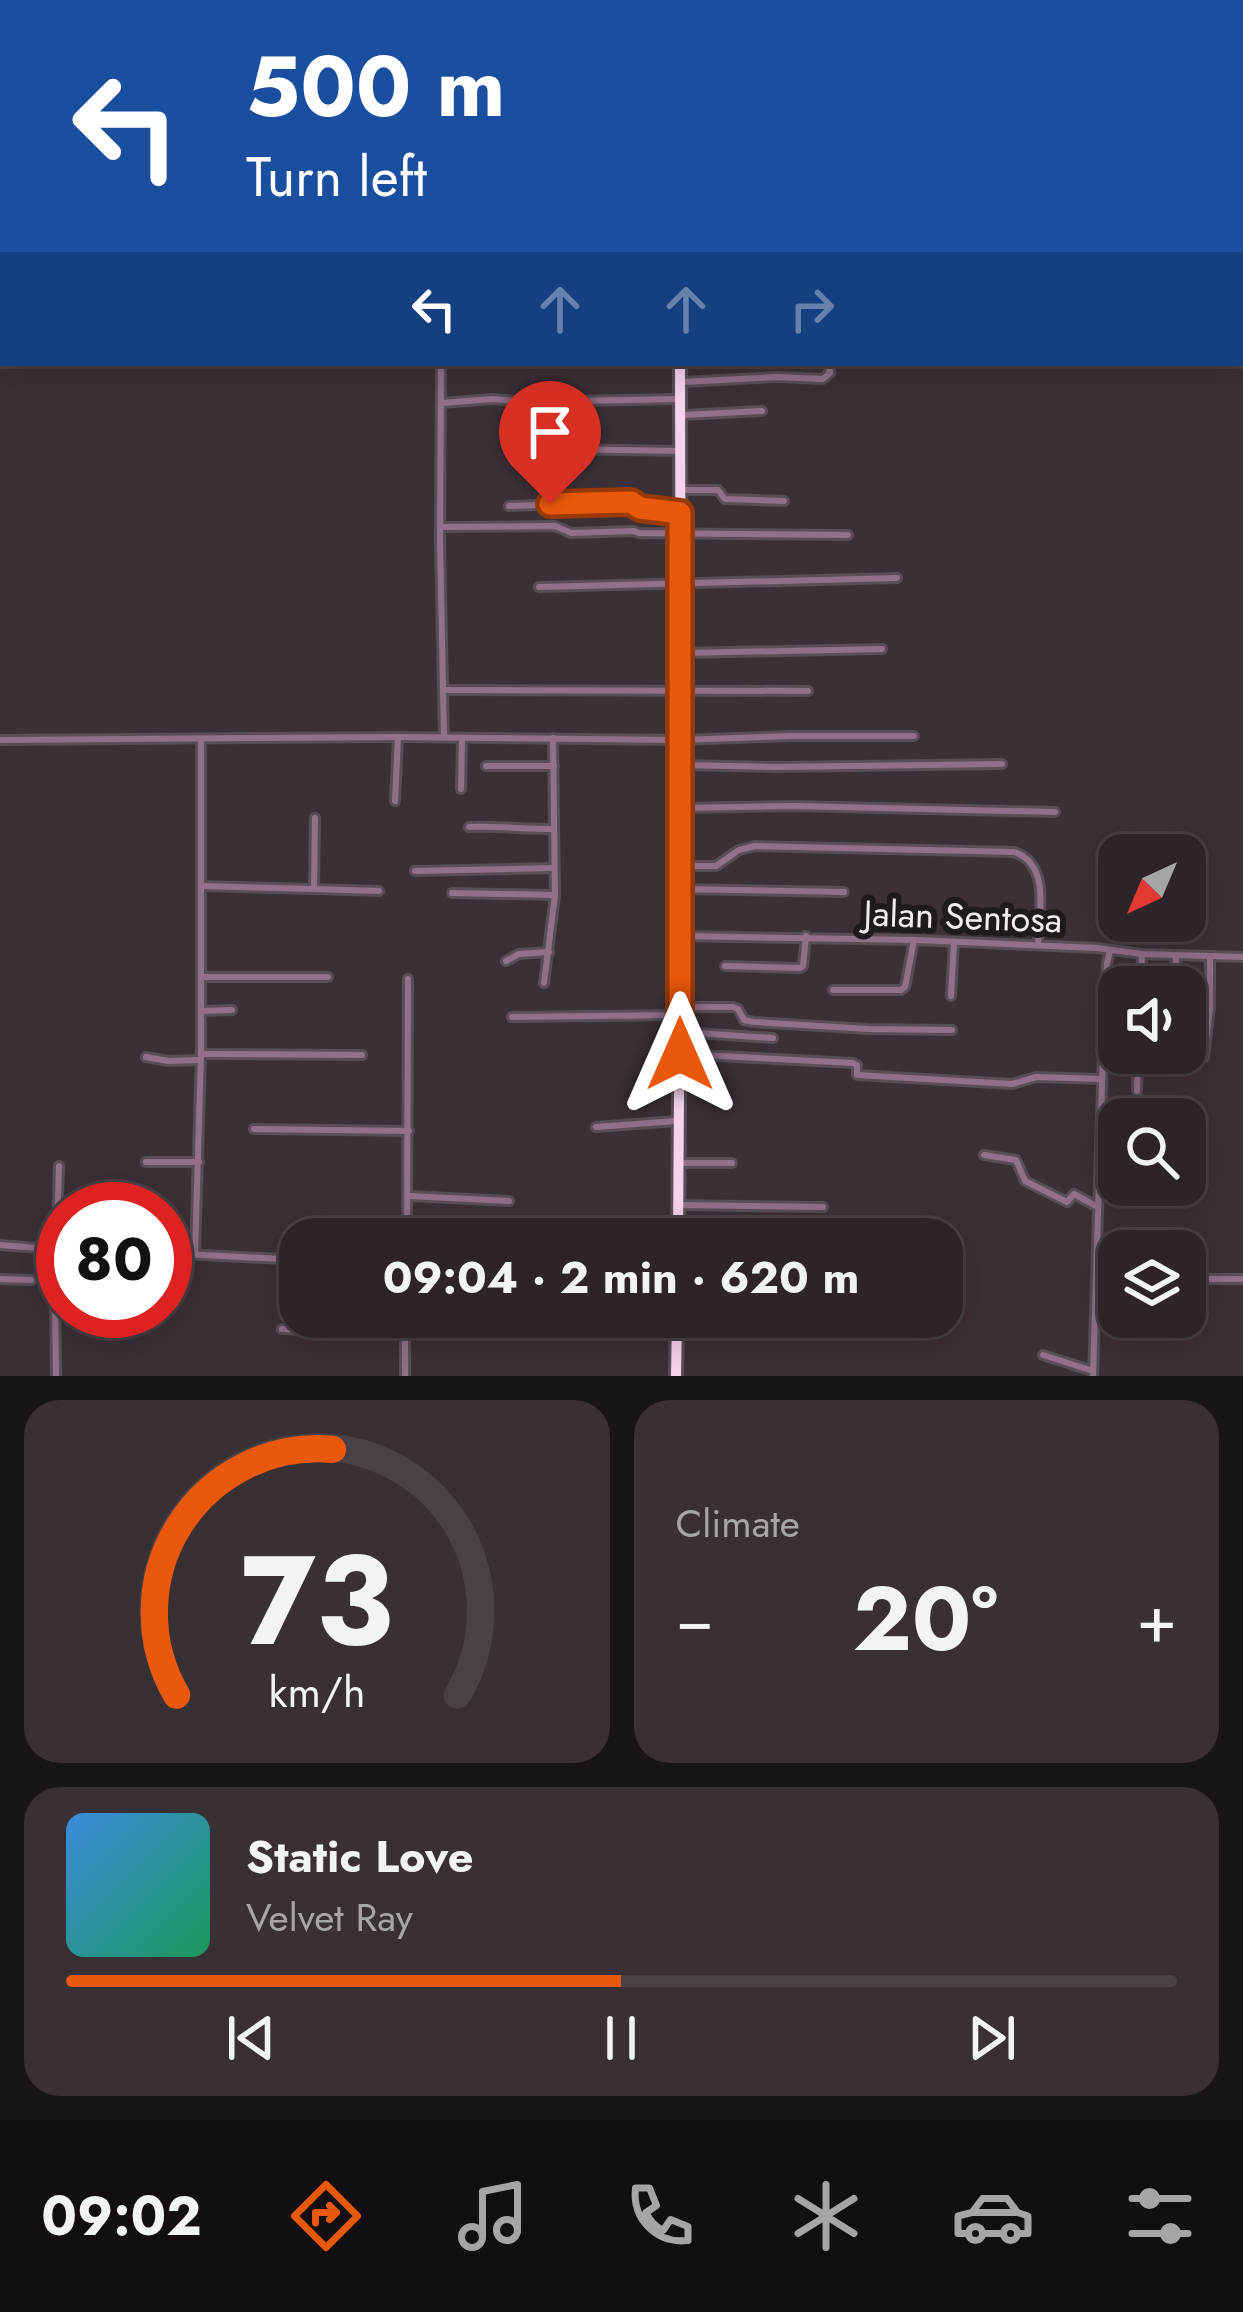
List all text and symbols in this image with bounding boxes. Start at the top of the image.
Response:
text: 500 m [246,26,505,148]
icon: left [48,48,204,204]
text: Turn left [246,138,427,216]
icon: left [401,276,467,342]
icon: ahead [527,276,593,342]
icon: ahead [653,276,719,342]
icon: right [779,276,845,342]
pin [499,381,601,504]
icon: arrive [517,399,583,465]
north arrow [1098,834,1206,942]
map controls [1098,834,1206,1338]
street label: Jalan Sentosa [859,886,1063,945]
button: sound [1098,966,1206,1074]
position arrow [617,991,743,1117]
button: search [1098,1098,1206,1206]
speed limit sign: 80 [36,1182,192,1338]
button: layers [1098,1230,1206,1338]
text: 09:04 · 2 min · 620 m [383,1245,859,1310]
text: Climate [676,1495,800,1552]
text: 73 [240,1510,393,1691]
text: 20° [853,1554,998,1684]
text: − [676,1571,714,1667]
text: + [1136,1571,1177,1667]
text: km/h [268,1660,365,1722]
text: Static Love [246,1824,474,1889]
text: Velvet Ray [246,1889,413,1946]
icon: previous [218,2005,284,2071]
icon: pause [588,2005,654,2071]
icon: next [959,2005,1025,2071]
icon: directions [284,2174,368,2258]
icon: music [451,2174,535,2258]
icon: phone [618,2174,702,2258]
icon: climate [784,2174,868,2258]
icon: car [951,2174,1035,2258]
icon: filters [1118,2174,1202,2258]
text: 09:02 [41,2177,202,2255]

